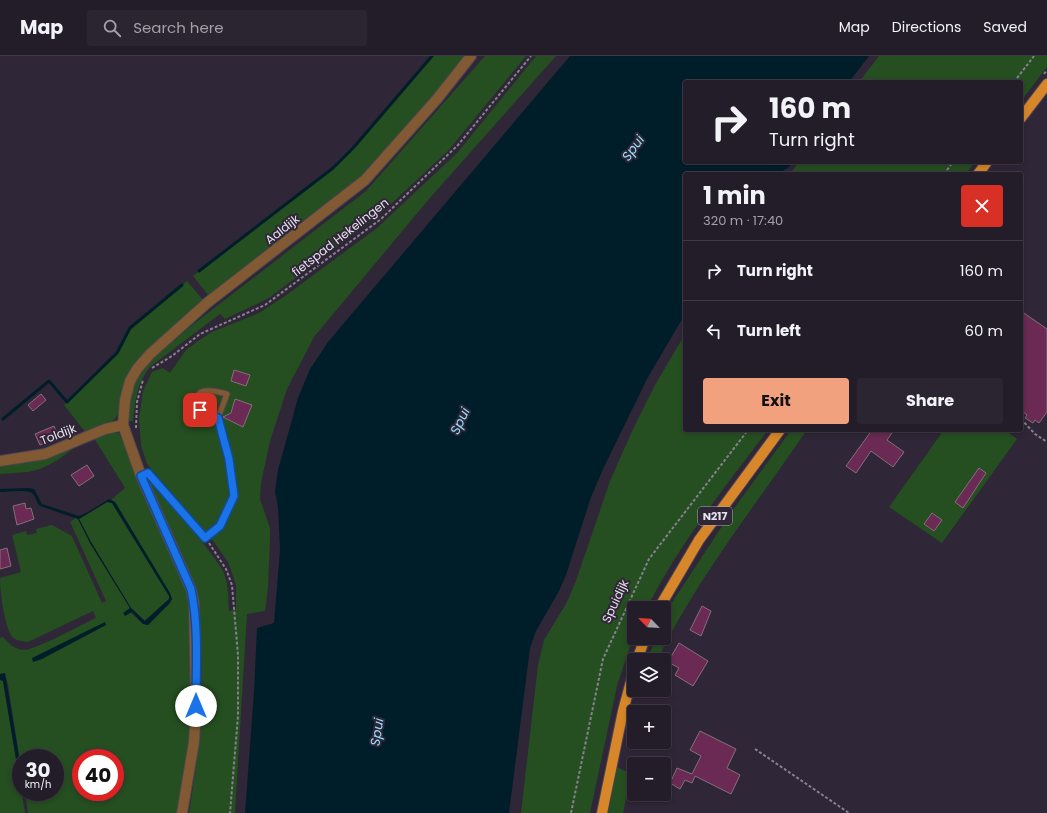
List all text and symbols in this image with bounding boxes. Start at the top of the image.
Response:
search box [87,10,367,46]
text: Map [20,14,63,41]
icon: search [101,17,123,39]
text: Search here [133,17,224,38]
text: Map [839,17,870,37]
text: Directions [892,17,961,37]
text: Saved [983,17,1027,37]
text: 160 m [769,89,851,128]
icon: right [703,96,755,148]
text: Turn right [769,127,855,152]
water label: Spui [617,130,649,165]
text: 1 min [703,179,766,212]
button: close [961,185,1003,227]
street label: fietspad Hekelingen [288,194,392,280]
street label: Aaldijk [261,210,303,248]
text: 320 m · 17:40 [703,211,783,230]
icon: right [703,260,725,282]
text: Turn right [737,260,813,281]
text: 160 m [960,260,1003,281]
icon: left [703,320,725,342]
text: Turn left [737,320,801,341]
text: 60 m [965,320,1003,341]
button: Exit [703,378,849,424]
button: Share [857,378,1003,424]
pin [183,393,217,427]
icon: arrive [189,399,211,421]
water label: Spui [445,404,475,438]
street label: Toldijk [38,419,79,449]
road number: N217 [698,507,732,525]
street label: Spuidijk [598,576,633,625]
north arrow [627,601,671,645]
map controls [627,601,671,801]
button: layers [627,653,671,697]
position arrow [175,685,217,727]
button: + [627,705,671,749]
water label: Spui [365,716,389,747]
speed limit sign: 40 [72,749,124,801]
text: 30 [25,756,51,784]
button: − [627,757,671,801]
text: km/h [25,777,51,792]

